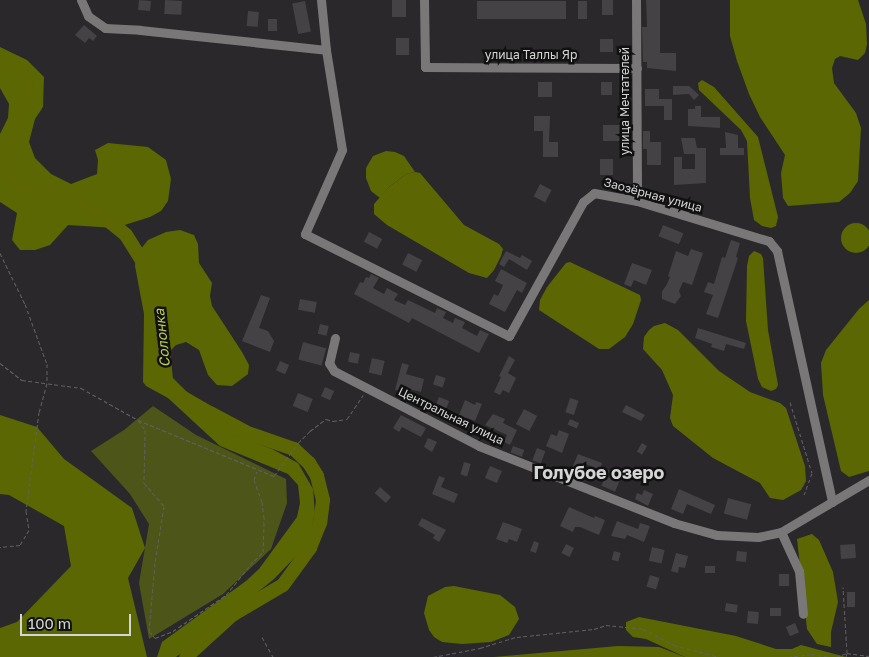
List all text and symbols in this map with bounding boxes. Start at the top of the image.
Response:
street label: улица Мечтателей [618,47,632,155]
street label: улица Таллы Яр [485,48,577,62]
street label: Заозёрная улица [602,175,704,215]
water label: Солонка [151,308,173,368]
street label: Центральная улица [396,384,506,448]
district label: Голубое озеро [534,461,664,483]
scale bar [22,604,134,636]
text: 100 m [28,614,71,632]

